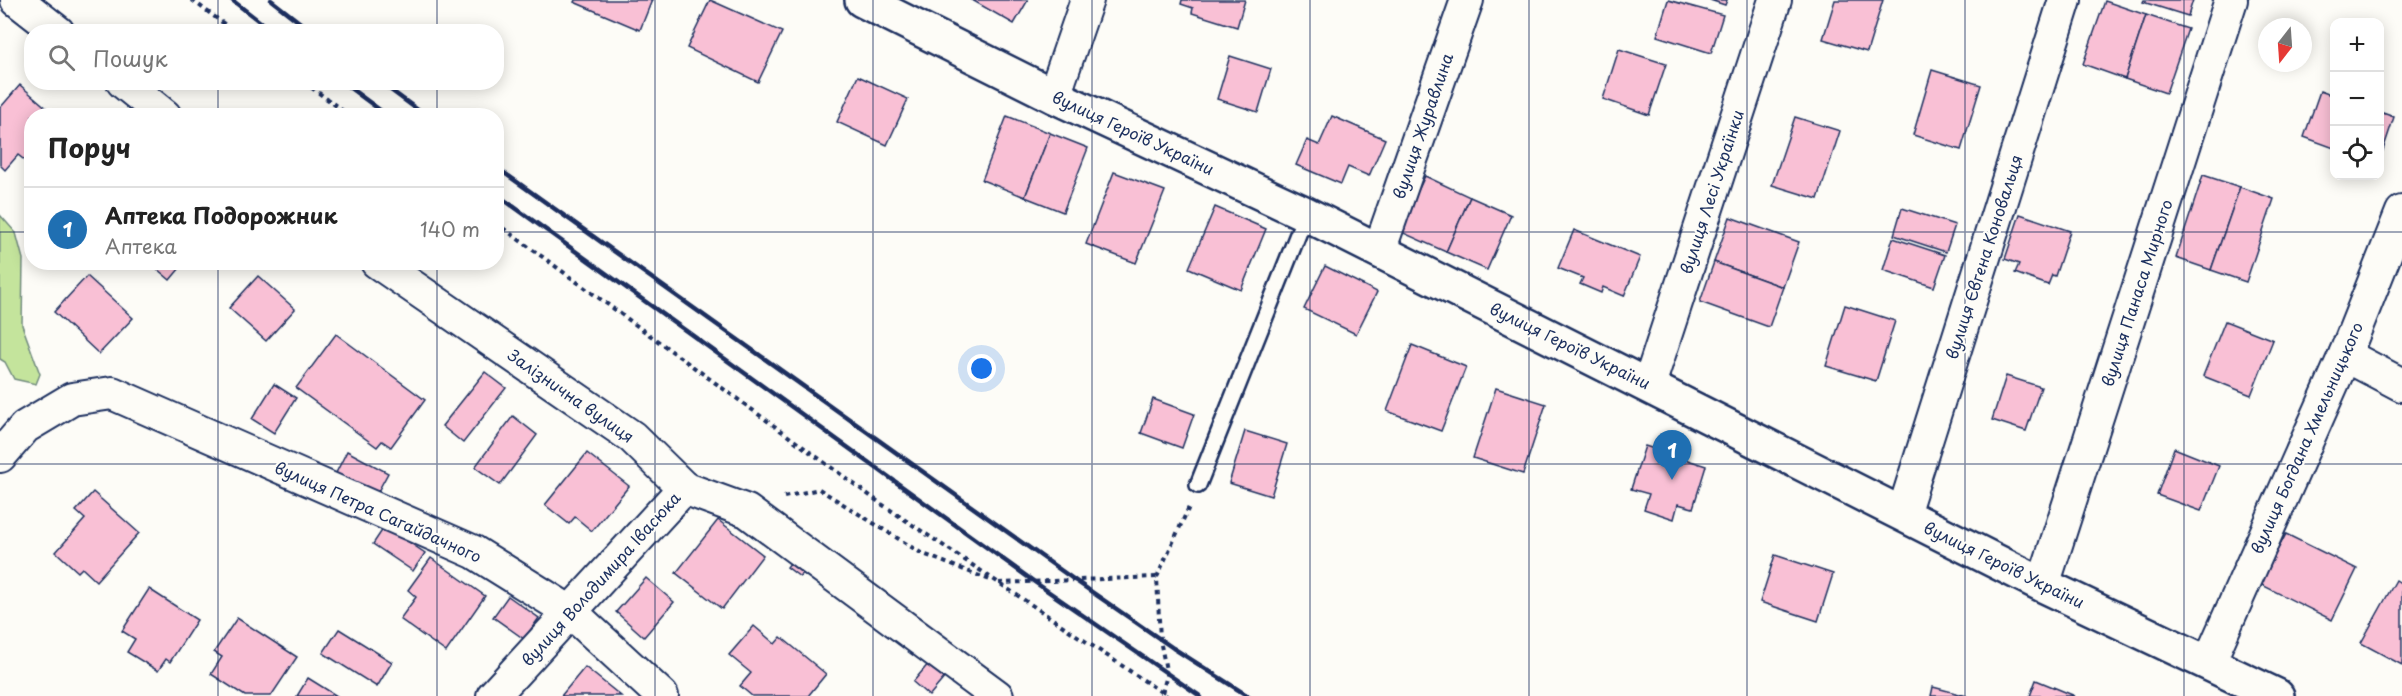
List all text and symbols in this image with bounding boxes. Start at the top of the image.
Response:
north arrow [2258,18,2312,72]
map controls [2330,18,2384,180]
button: + [2330,18,2384,72]
search box [24,24,504,90]
icon: search [45,41,78,74]
text: Пошук [93,41,168,74]
street label: вулиця Журавлина [1386,49,1458,202]
button: − [2330,72,2384,126]
street label: вулиця Героїв України [1049,84,1218,180]
street label: вулиця Лесі Українки [1673,106,1749,277]
button: locate [2330,126,2384,180]
text: Поруч [48,128,131,167]
street label: вулиця Євгена Коновальця [1939,151,2027,362]
street label: вулиця Панаса Мирного [2094,196,2178,389]
text: Аптека Подорожник [105,198,338,231]
text: 1 [63,214,72,244]
text: 140 m [420,214,480,244]
text: Аптека [105,231,177,261]
street label: вулиця Героїв України [1486,296,1655,394]
street label: вулиця Богдана Хмельницького [2244,318,2368,557]
street label: Залізнична вулиця [503,342,640,448]
your location [967,354,996,383]
pin: 1 [1652,430,1692,480]
street label: вулиця Петра Сагайдачного [271,455,486,568]
street label: вулиця Володимира Івасюка [515,486,685,671]
street label: вулиця Героїв України [1920,515,2089,613]

